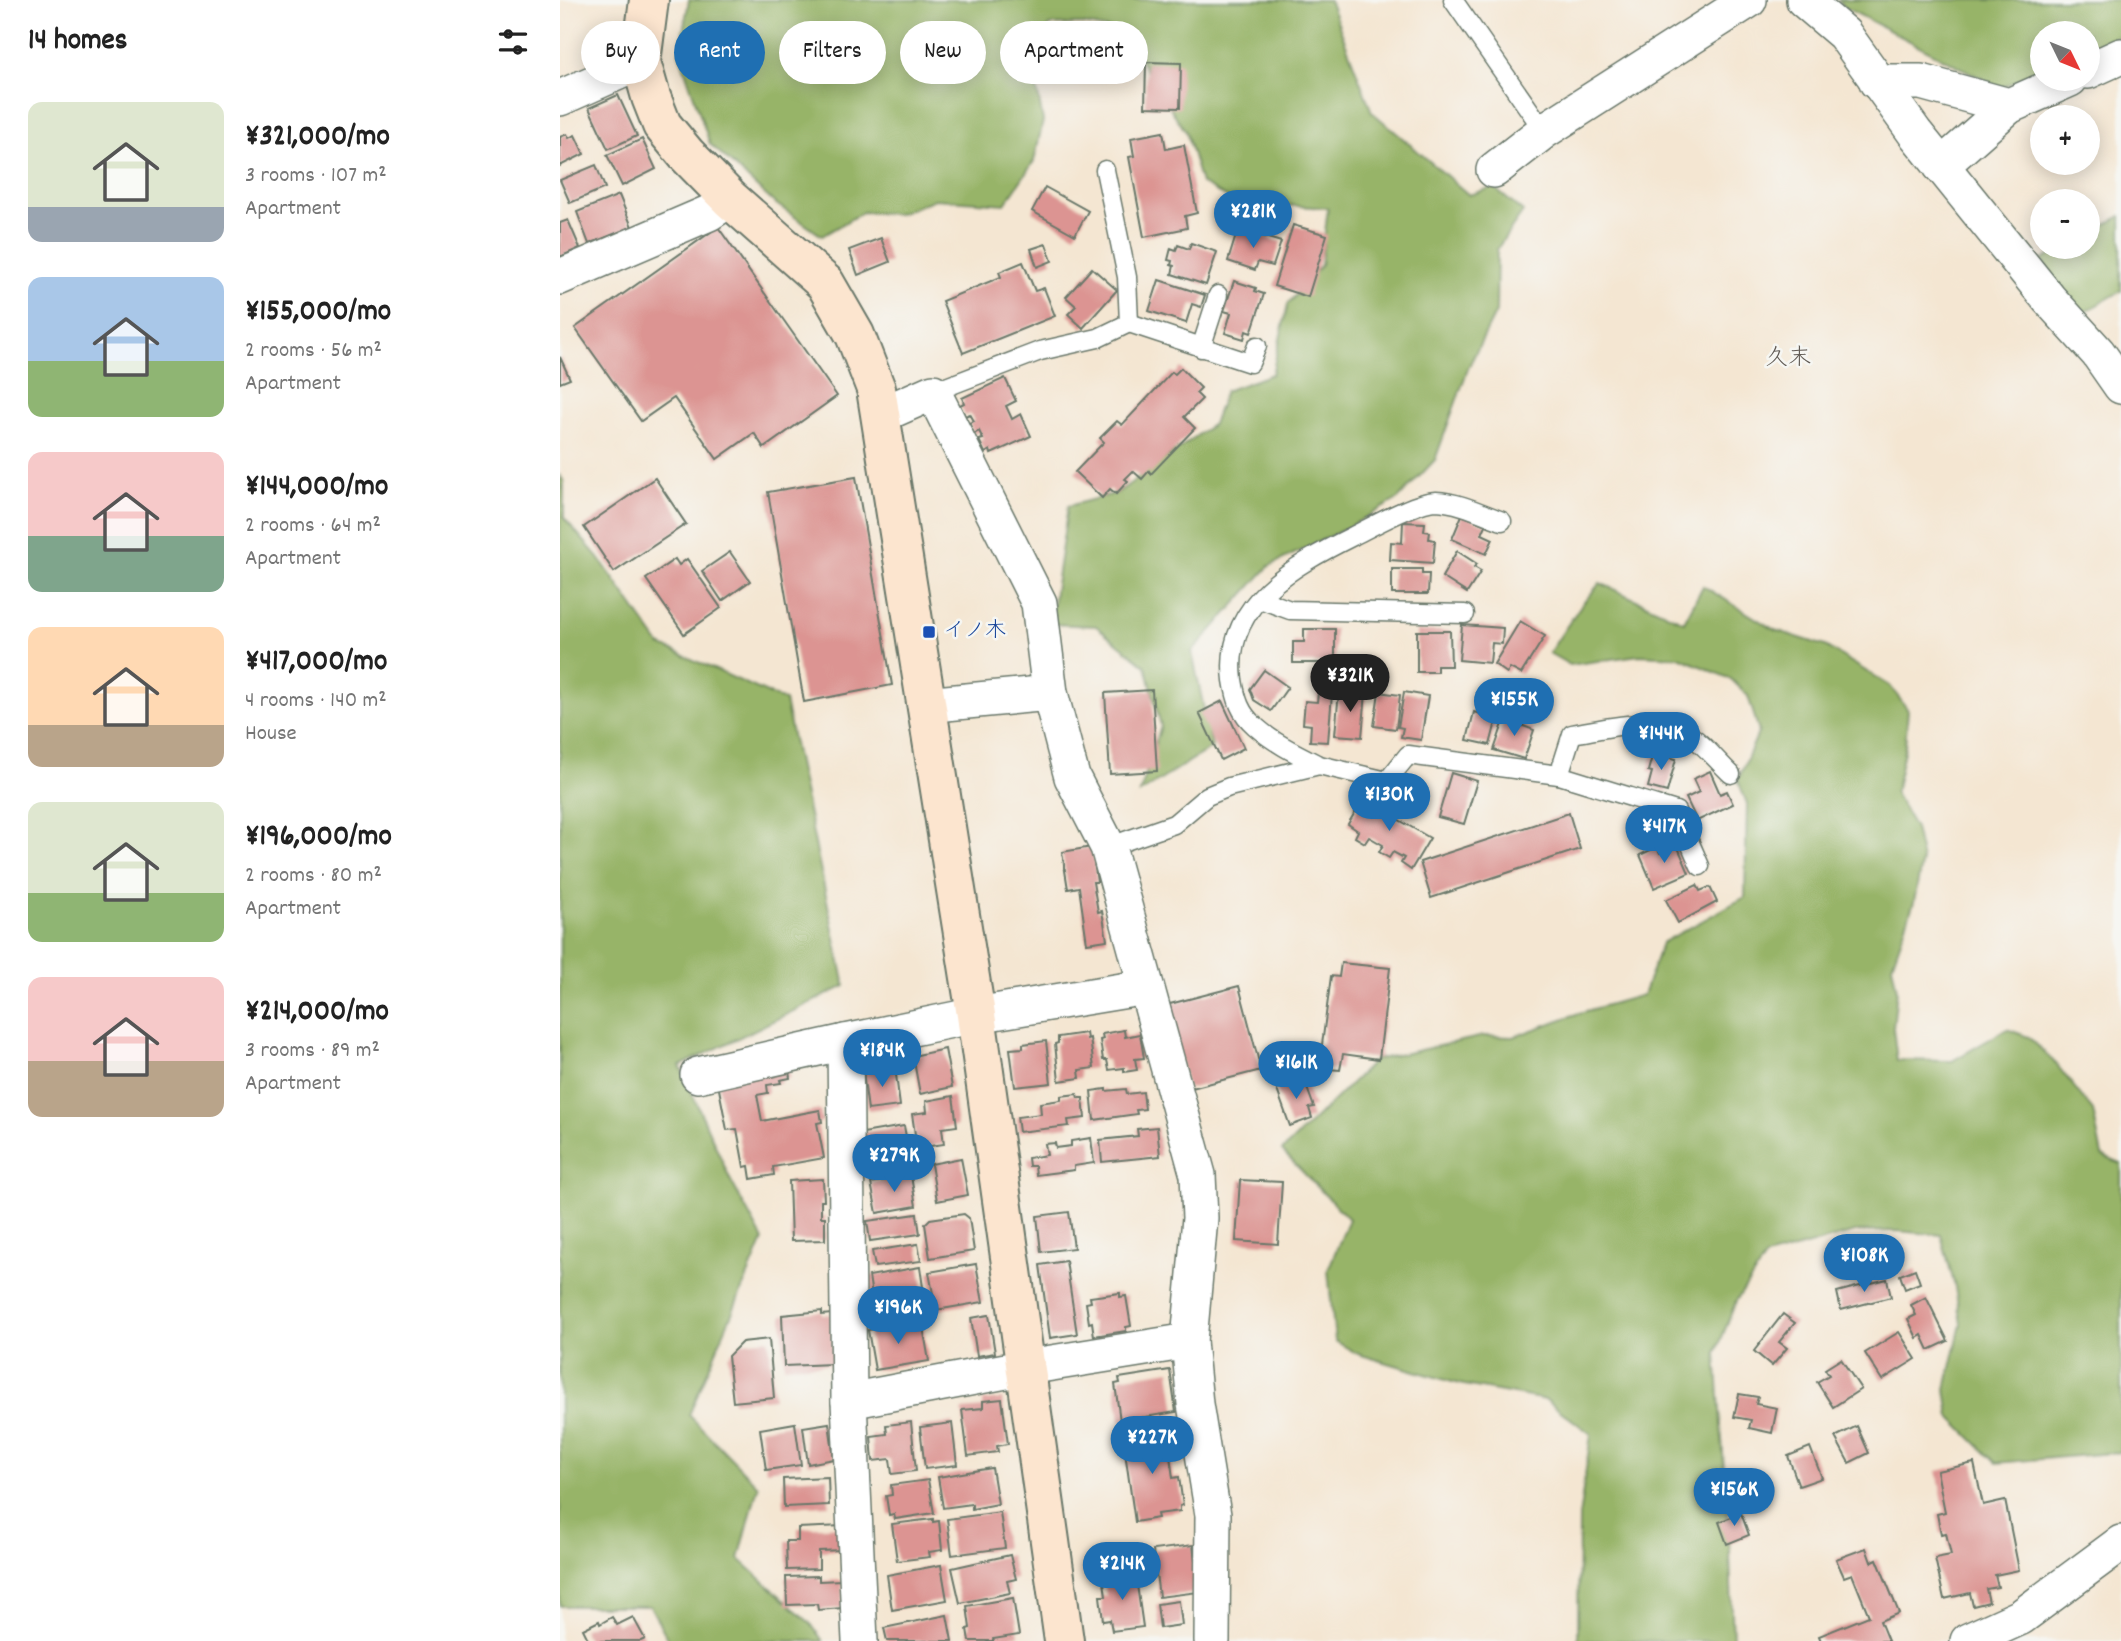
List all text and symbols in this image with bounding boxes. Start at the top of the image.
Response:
text: 14 homes [28,21,127,64]
chip: Buy [581,21,660,84]
chip: Rent [674,21,765,84]
chip: Filters [779,21,886,84]
chip: New [900,21,986,84]
chip: Apartment [1000,21,1148,84]
north arrow [2030,21,2100,91]
map controls [2030,21,2100,259]
icon: filters [494,23,532,61]
button: + [2030,105,2100,175]
text: ¥321,000/mo [245,117,390,160]
icon: home [84,130,168,214]
text: 3 rooms · 107 m² [245,160,387,193]
button: − [2030,189,2100,259]
pin: ¥281K [1204,190,1302,250]
text: Apartment [245,193,341,226]
text: ¥281K [1230,196,1276,229]
text: ¥155,000/mo [245,292,391,335]
icon: home [84,305,168,389]
text: 2 rooms · 56 m² [245,335,382,368]
district label: 久末 [1765,343,1811,376]
text: Apartment [245,368,341,401]
text: ¥144,000/mo [245,467,388,510]
icon: home [84,480,168,564]
text: 2 rooms · 64 m² [245,510,381,543]
text: Apartment [245,543,341,576]
place label: イノ木 [943,617,1006,647]
marker: イノ木 [921,624,937,640]
text: ¥417,000/mo [245,642,387,685]
pin: ¥321K [1301,654,1399,714]
icon: home [84,655,168,739]
text: ¥321K [1326,660,1374,693]
pin: ¥155K [1465,678,1563,738]
text: ¥155K [1490,684,1538,717]
text: 4 rooms · 140 m² [245,685,387,718]
pin: ¥144K [1612,712,1710,772]
text: House [245,718,297,751]
text: ¥144K [1638,718,1684,751]
pin: ¥130K [1340,774,1438,833]
text: ¥130K [1364,779,1414,812]
pin: ¥417K [1615,806,1713,865]
text: ¥417K [1641,811,1687,844]
text: ¥196,000/mo [245,817,392,860]
icon: home [84,830,168,914]
text: 2 rooms · 80 m² [245,860,382,893]
text: Apartment [245,893,341,926]
text: ¥214,000/mo [245,992,389,1035]
icon: home [84,1005,168,1089]
pin: ¥184K [833,1030,931,1089]
text: 3 rooms · 89 m² [245,1035,380,1068]
text: ¥184K [859,1035,905,1068]
pin: ¥161K [1247,1042,1345,1101]
text: ¥161K [1274,1047,1318,1080]
text: Apartment [245,1068,341,1101]
pin: ¥279K [845,1134,943,1194]
text: ¥279K [868,1140,920,1173]
pin: ¥108K [1815,1234,1913,1294]
text: ¥108K [1840,1240,1888,1273]
pin: ¥196K [849,1286,947,1346]
text: ¥196K [874,1292,922,1325]
pin: ¥227K [1103,1416,1201,1476]
text: ¥227K [1127,1422,1177,1455]
pin: ¥156K [1685,1468,1783,1528]
text: ¥156K [1710,1474,1758,1507]
pin: ¥214K [1073,1542,1171,1602]
text: ¥214K [1099,1548,1145,1581]

